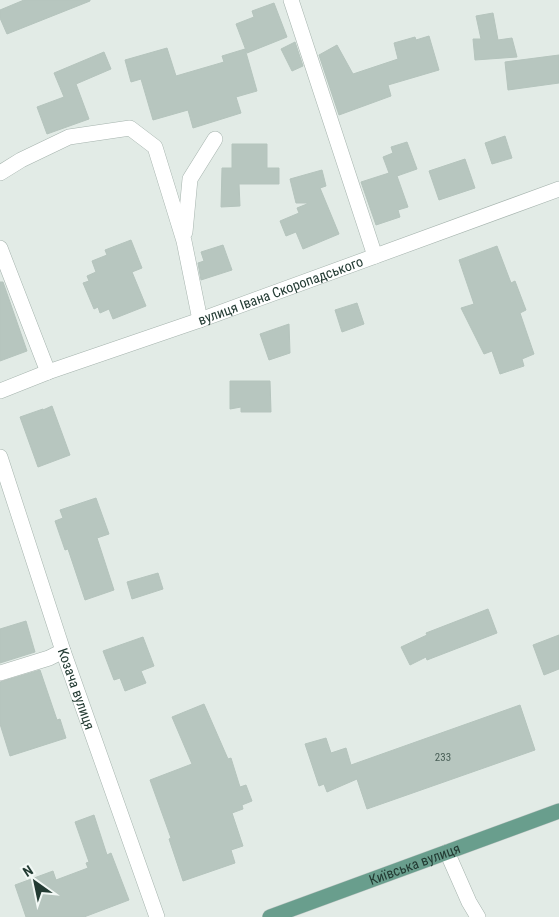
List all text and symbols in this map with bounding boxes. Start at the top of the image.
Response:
street label: вулиця Івана Скоропадського [196,253,365,328]
street label: Козача вулиця [55,646,98,732]
house number: 233 [435,751,451,764]
street label: Київська вулиця [367,840,462,888]
north arrow [10,857,60,907]
text: N [20,862,36,880]

